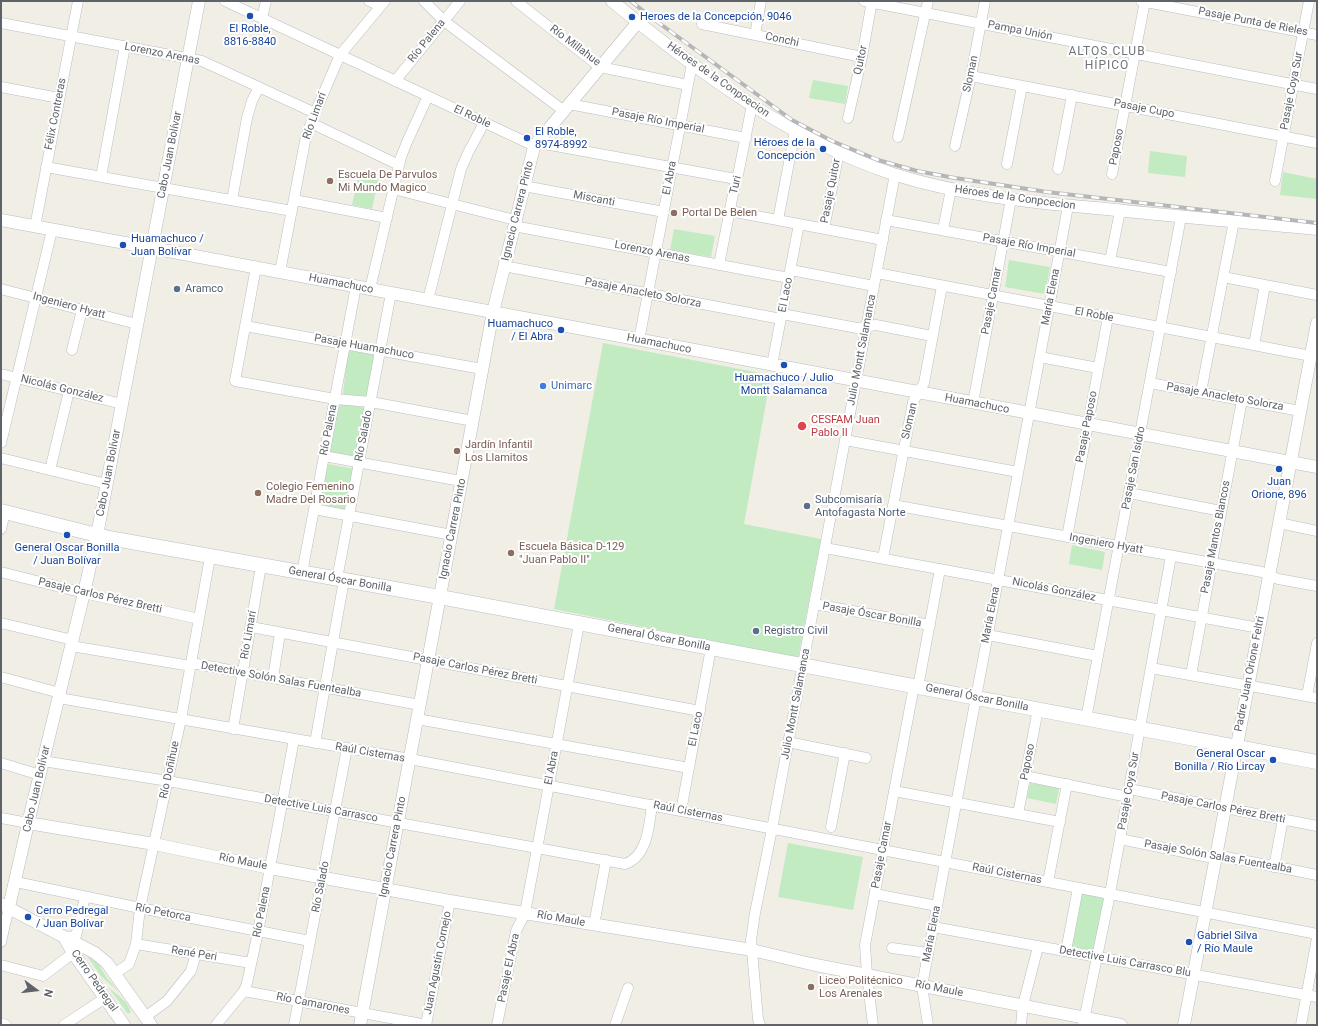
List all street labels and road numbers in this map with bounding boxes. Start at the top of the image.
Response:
street label: Pasaje Punta de Rieles [1197,5,1309,39]
street label: Río Palena [406,17,448,65]
street label: Pampa Unión [987,18,1053,44]
street label: Río Millahue [547,23,603,69]
street label: Conchi [764,30,800,50]
street label: Lorenzo Arenas [123,40,201,68]
street label: Héroes de la Conpcecion [664,40,772,120]
street label: Quitor [851,44,871,76]
street label: Pasaje Coya Sur [1278,51,1306,131]
street label: Sloman [961,54,981,94]
street label: Félix Contreras [43,77,69,151]
street label: Río Limarí [300,91,330,141]
street label: Pasaje Cupo [1113,97,1175,121]
street label: El Roble [451,103,493,131]
street label: Pasaje Río Imperial [611,106,705,136]
street label: Cabo Juan Bolívar [155,110,185,200]
street label: Paposo [1107,127,1127,167]
street label: Pasaje Quitor [818,158,844,224]
street label: Ignacio Carrera Pinto [499,160,537,262]
street label: El Abra [660,160,680,196]
street label: Turi [727,174,745,196]
street label: Héroes de la Conpcecion [954,183,1076,213]
street label: Miscanti [572,189,616,209]
street label: Pasaje Río Imperial [982,231,1076,261]
street label: Lorenzo Arenas [613,238,691,266]
street label: Pasaje Camar [979,266,1005,336]
street label: María Elena [1039,267,1063,327]
street label: Huamachuco [308,271,374,297]
street label: Pasaje Anacleto Solorza [584,275,702,311]
street label: El Laco [776,276,796,314]
street label: Ingeniero Hyatt [31,290,107,322]
street label: Julio Montt Salamanca [845,293,879,407]
street label: El Roble [1073,305,1115,325]
street label: Huamachuco [626,331,692,357]
street label: Pasaje Huamachuco [313,332,415,362]
street label: Nicolás González [19,372,105,406]
street label: Pasaje Anacleto Solorza [1165,380,1285,414]
street label: Pasaje Paposo [1074,390,1100,464]
street label: Huamachuco [944,391,1010,417]
street label: Sloman [899,401,921,441]
street label: Río Palena [318,403,340,457]
street label: Río Salado [353,409,375,463]
street label: Pasaje San Isidro [1119,425,1149,511]
street label: Cabo Juan Bolívar [94,428,124,518]
street label: Ignacio Carrera Pinto [437,477,469,581]
street label: Pasaje Mantos Blancos [1199,479,1233,595]
street label: Ingeniero Hyatt [1068,531,1144,557]
street label: General Óscar Bonilla [287,564,393,596]
street label: Pasaje Carlos Pérez Bretti [37,575,163,617]
street label: Nicolás González [1011,575,1097,605]
street label: María Elena [979,585,1003,645]
street label: Pasaje Óscar Bonilla [821,600,923,630]
street label: Río Limarí [238,610,260,660]
street label: Padre Juan Orione Feltri [1232,615,1268,733]
street label: General Óscar Bonilla [606,622,712,654]
street label: Julio Montt Salamanca [779,647,813,761]
street label: Pasaje Carlos Pérez Bretti [412,650,538,688]
street label: Detective Solón Salas Fuentealba [200,659,362,701]
street label: General Óscar Bonilla [924,682,1030,714]
street label: El Laco [686,710,706,748]
street label: Río Doñihue [157,740,183,800]
street label: Raúl Cisternas [334,740,406,766]
street label: Paposo [1018,742,1038,782]
street label: Cabo Juan Bolívar [21,744,53,834]
street label: El Abra [542,750,562,786]
street label: Pasaje Coya Sur [1116,751,1142,831]
street label: Pasaje Carlos Pérez Bretti [1160,789,1286,827]
street label: Detective Luis Carrasco [263,792,379,826]
street label: Ignacio Carrera Pinto [377,795,409,899]
street label: Raúl Cisternas [652,799,724,825]
street label: Pasaje Camar [869,820,895,890]
street label: Pasaje Solón Salas Fuentealba [1143,837,1293,877]
street label: Río Maule [218,851,268,873]
street label: Río Salado [310,860,332,914]
street label: Raúl Cisternas [971,861,1043,887]
street label: Río Palena [251,885,273,939]
street label: Río Petorca [134,901,192,925]
street label: María Elena [920,904,944,964]
street label: Río Maule [536,908,586,930]
street label: Juan Agustín Cornejo [421,910,455,1016]
street label: Pasaje El Abra [495,932,523,1004]
street label: René Peri [170,944,218,964]
street label: Detective Luis Carrasco Blu [1058,944,1192,980]
street label: Cerro Pedregal [68,948,120,1014]
street label: Río Maule [914,978,964,1000]
street label: Río Camarones [275,990,351,1018]

